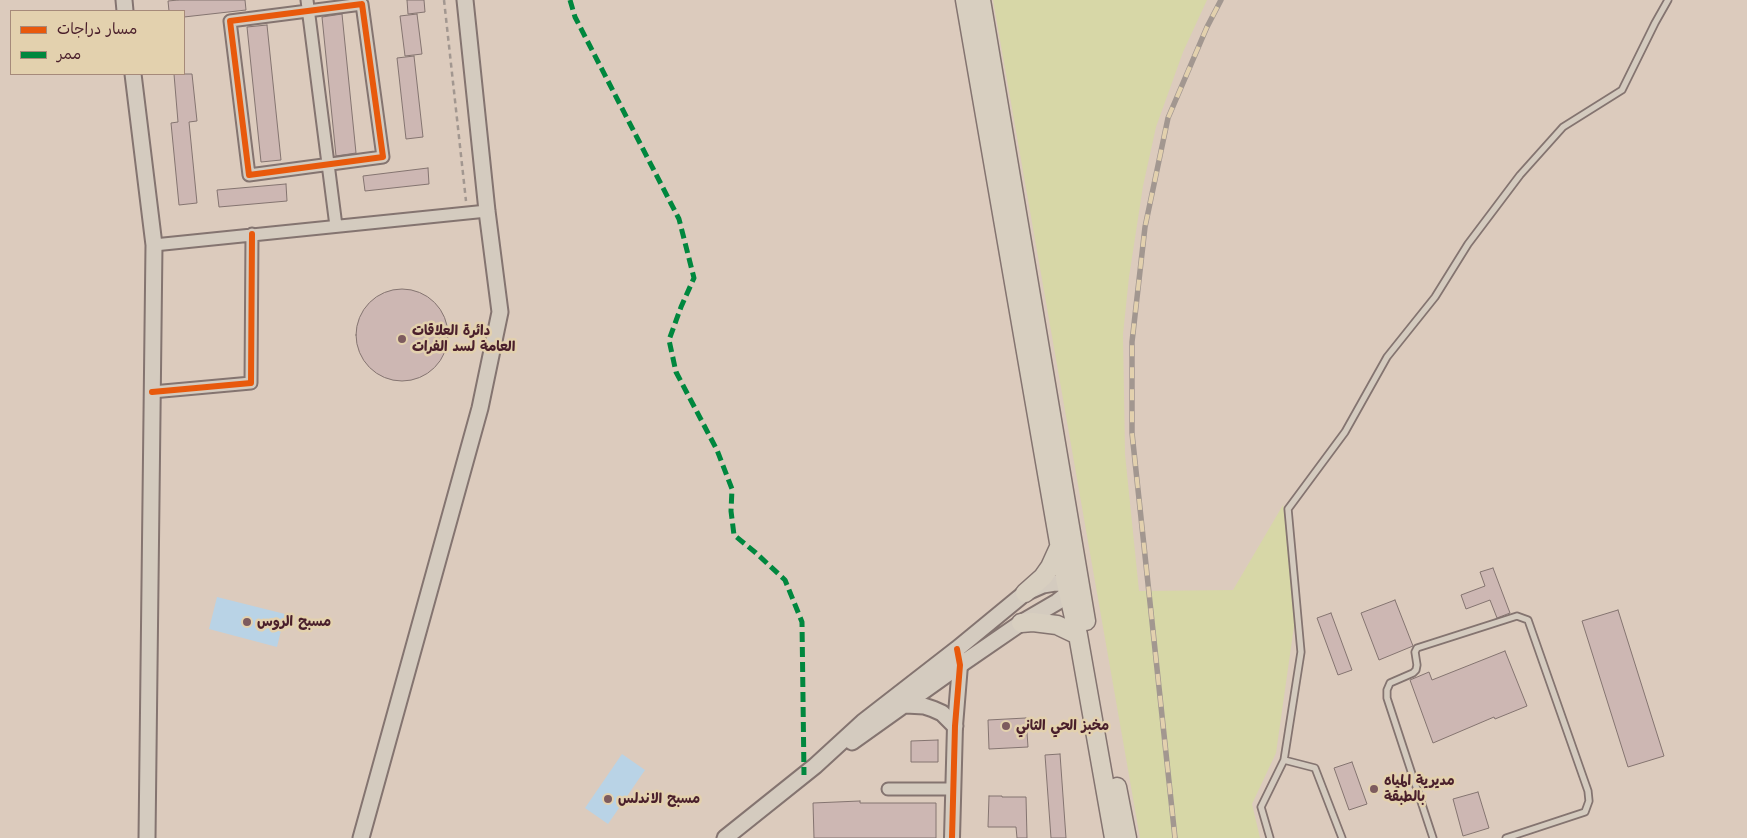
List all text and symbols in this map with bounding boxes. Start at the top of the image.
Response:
legend [10,10,185,75]
text: مسار دراجات [57,19,137,39]
text: ممر [57,44,81,64]
place label: دائرة العلاقات العامة لسد الفرات [412,323,515,356]
marker: دائرة العلاقات العامة لسد الفرات [396,333,408,345]
place label: مسبح الروس [257,614,331,630]
marker: مسبح الروس [241,616,253,628]
place label: مخبز الحي الثاني [1016,718,1109,734]
marker: مخبز الحي الثاني [1000,720,1012,732]
place label: مديرية المياه بالطبقة [1384,773,1455,806]
marker: مديرية المياه بالطبقة [1368,783,1380,795]
place label: مسبح الاندلس [618,791,700,807]
marker: مسبح الاندلس [602,793,614,805]

